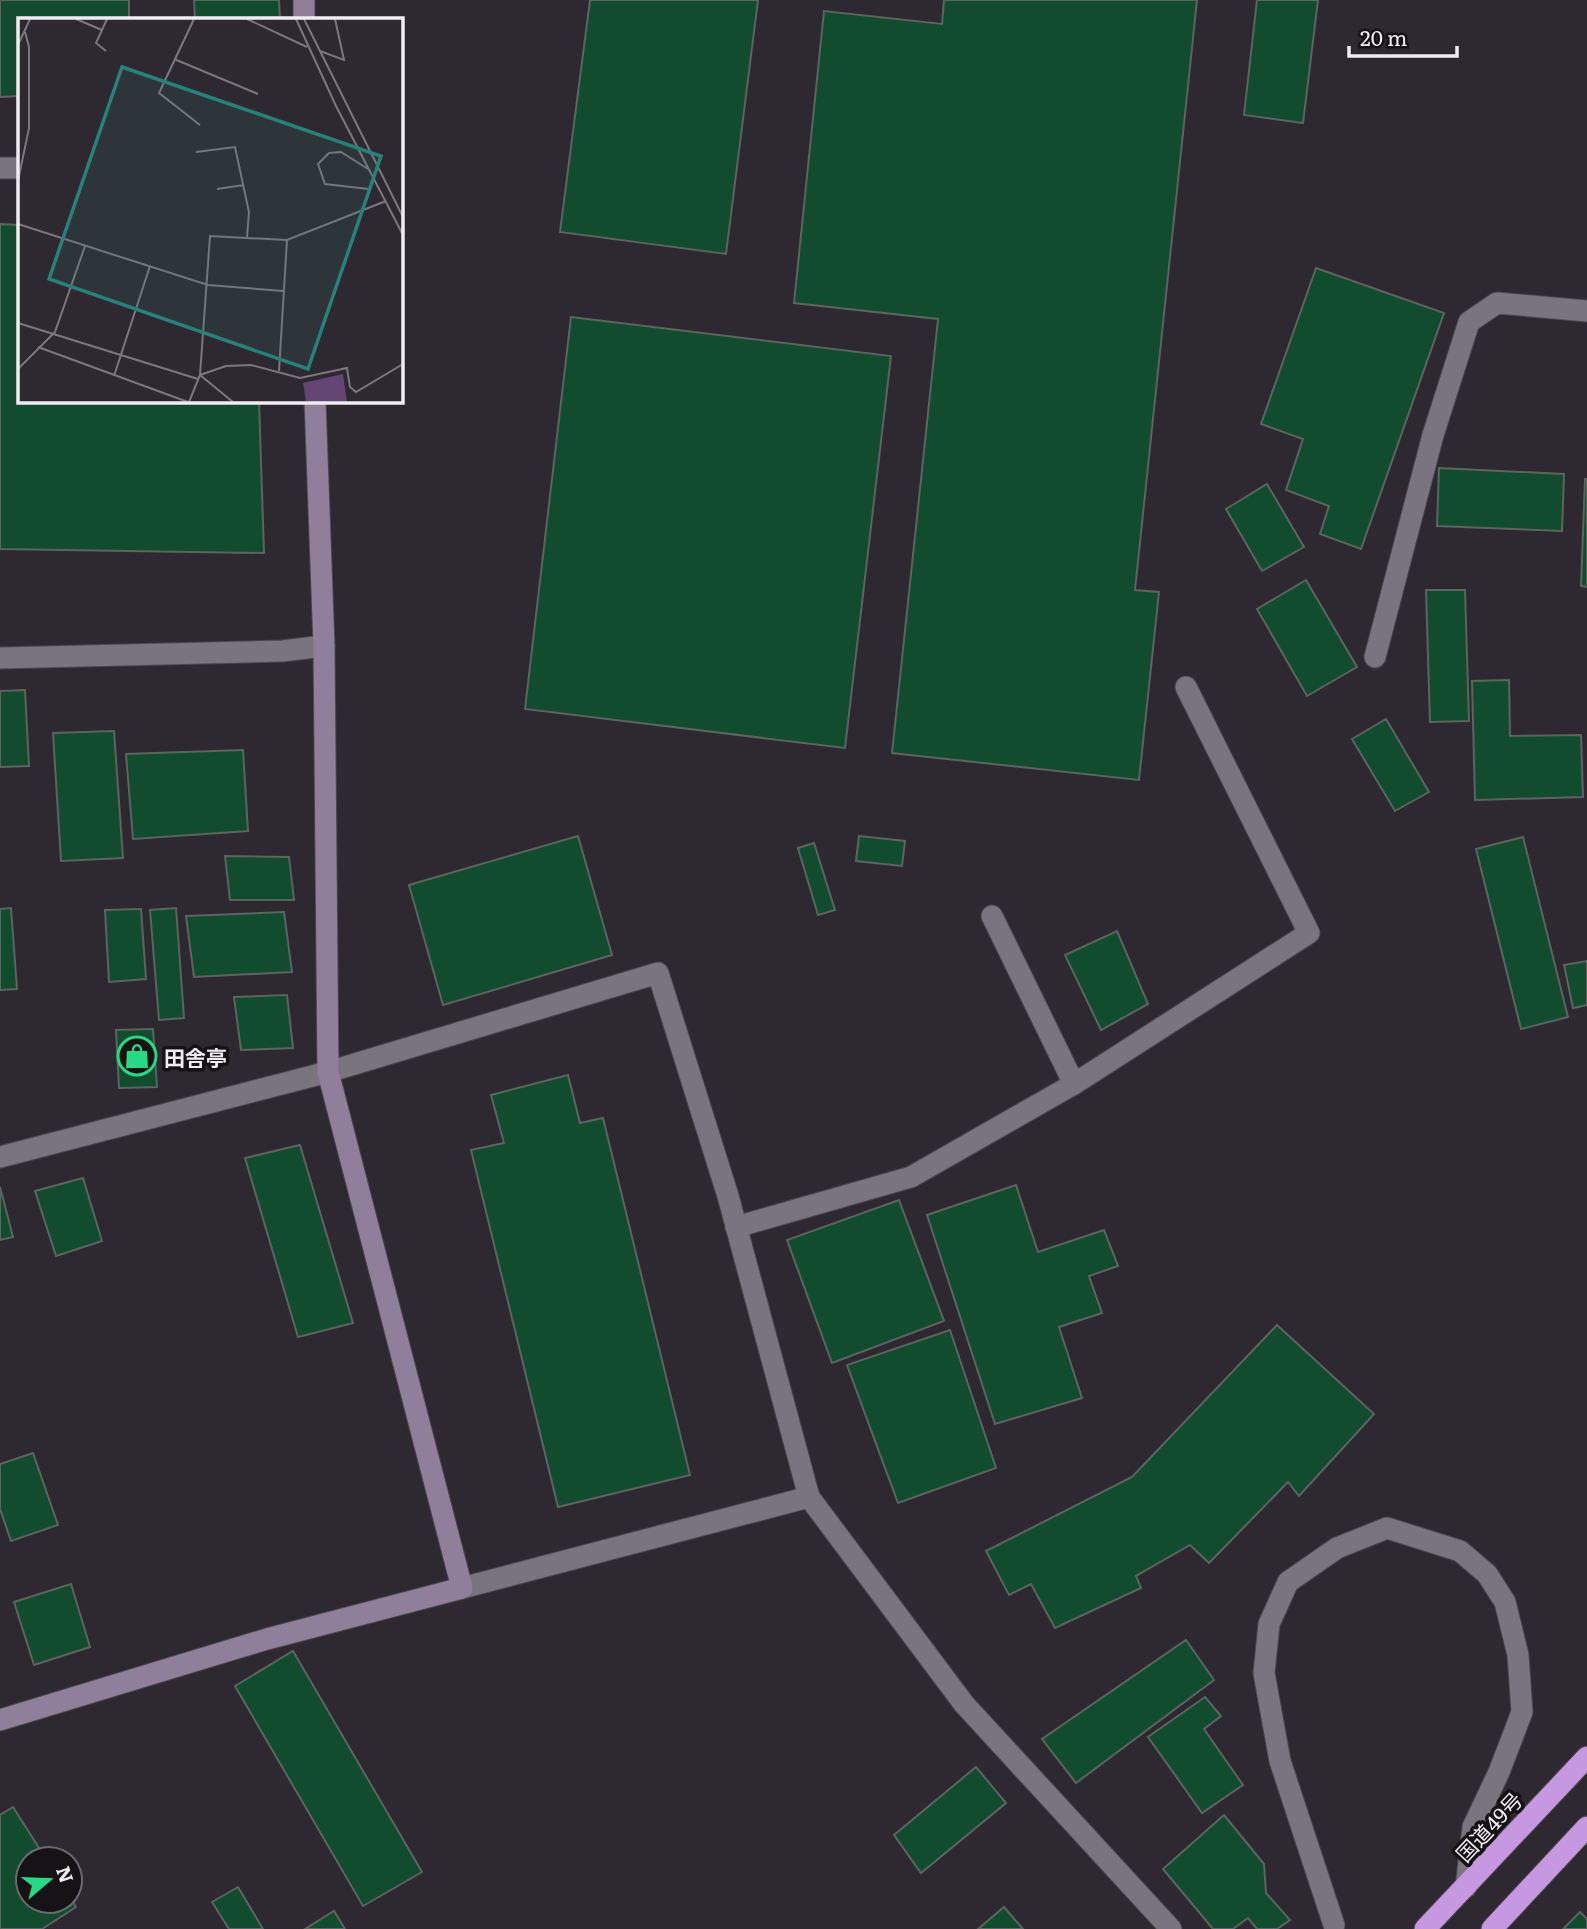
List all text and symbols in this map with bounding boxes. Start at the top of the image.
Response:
scale bar [1349,14,1458,58]
inset map [18,18,402,402]
text: 20 m [1360,21,1407,52]
shop icon: 田舎亭 [116,1035,158,1077]
place label: 田舎亭 [164,1041,227,1072]
street label: 国道49号 [1447,1784,1529,1868]
north arrow [14,1845,84,1915]
text: N [50,1862,82,1886]

